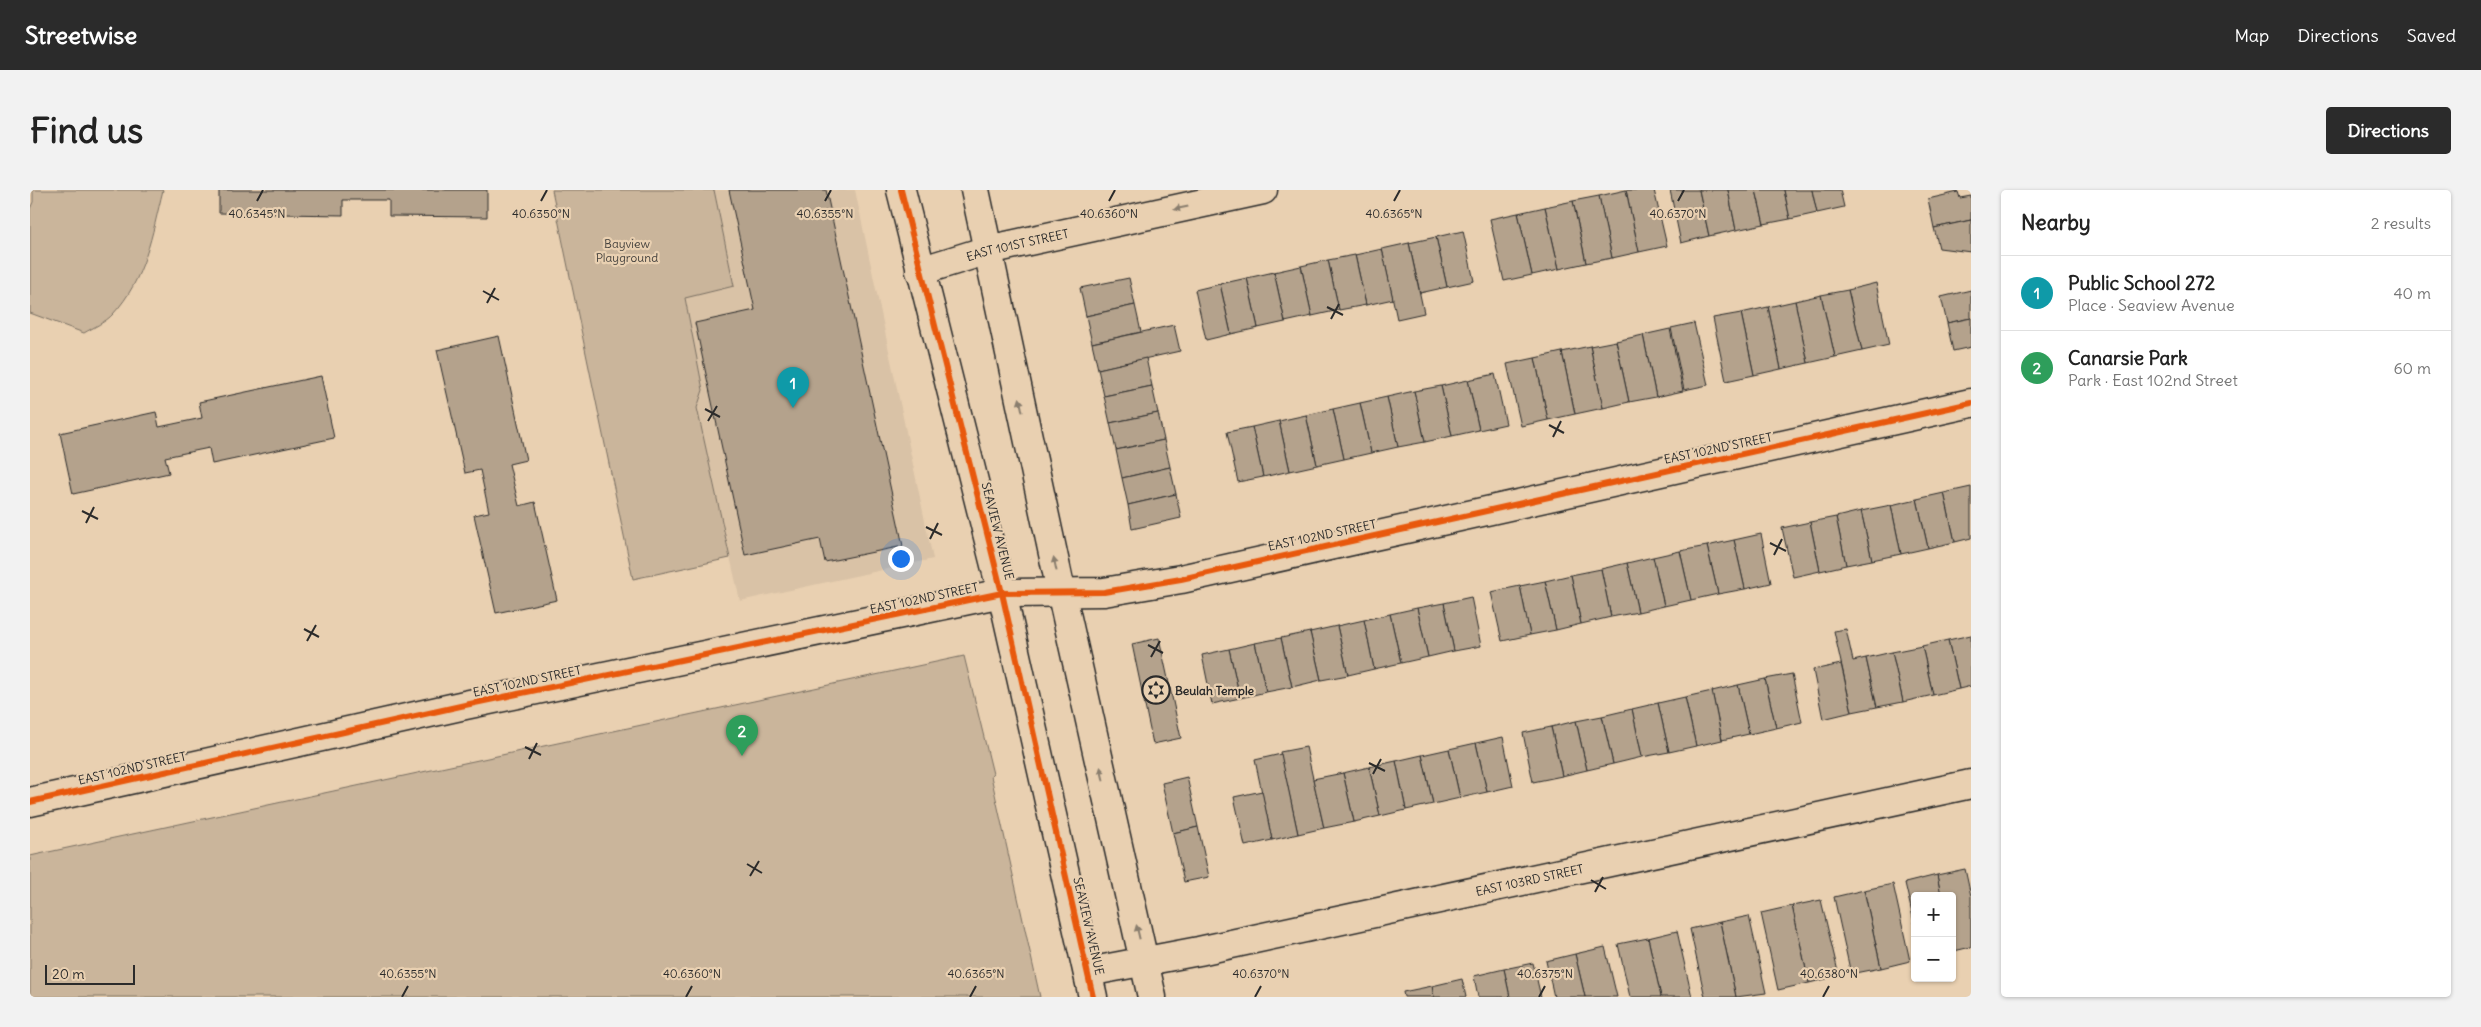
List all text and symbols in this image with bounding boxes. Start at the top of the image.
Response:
text: Streetwise [25,20,137,50]
text: Map [2234,24,2269,47]
text: Directions [2297,24,2379,47]
text: Saved [2407,24,2456,47]
button: Directions [2326,107,2451,154]
text: Find us [30,108,143,152]
one-way arrow [1173,204,1188,212]
text: 40.6345°N [228,206,286,221]
text: 40.6350°N [512,206,570,221]
text: 40.6355°N [796,206,854,221]
text: 40.6360°N [1080,206,1138,221]
text: 40.6365°N [1365,206,1423,221]
text: 40.6370°N [1649,206,1707,221]
text: Nearby [2021,209,2091,236]
text: 2 results [2371,213,2431,233]
street label: EAST 101ST STREET [964,225,1070,264]
park label: Bayview Playground [596,236,658,265]
text: Public School 272 [2068,271,2215,295]
text: 1 [2034,283,2040,303]
text: 40 m [2393,283,2431,303]
text: Place · Seaview Avenue [2068,295,2235,315]
text: Canarsie Park [2068,346,2188,370]
text: 2 [2033,358,2041,378]
text: 60 m [2393,358,2431,378]
pin: 1 [777,367,809,408]
text: Park · East 102nd Street [2068,370,2238,390]
one-way arrow [1017,397,1025,413]
street label: EAST 102ND STREET [1662,429,1774,467]
street label: SEAVIEW AVENUE [979,481,1017,581]
street label: EAST 102ND STREET [1266,516,1378,554]
your location [888,546,914,572]
one-way arrow [1051,556,1059,572]
street label: EAST 102ND STREET [868,579,980,617]
street label: EAST 102ND STREET [471,662,583,700]
synagogue icon: Beulah Temple [1141,675,1171,705]
place label: Beulah Temple [1175,683,1255,699]
pin: 2 [726,715,758,756]
street label: EAST 102ND STREET [77,748,187,788]
one-way arrow [1098,766,1106,781]
street label: EAST 103RD STREET [1474,861,1585,898]
street label: SEAVIEW AVENUE [1070,876,1108,976]
map controls [1911,892,1956,982]
button: + [1911,892,1956,937]
one-way arrow [1133,924,1141,940]
button: − [1911,937,1956,982]
scale bar [45,962,135,985]
text: 20 m [52,965,85,983]
text: 40.6355°N [379,966,437,981]
text: 40.6360°N [663,966,721,981]
text: 40.6365°N [947,966,1005,981]
text: 40.6370°N [1232,966,1290,981]
text: 40.6375°N [1517,966,1573,981]
text: 40.6380°N [1800,966,1858,981]

